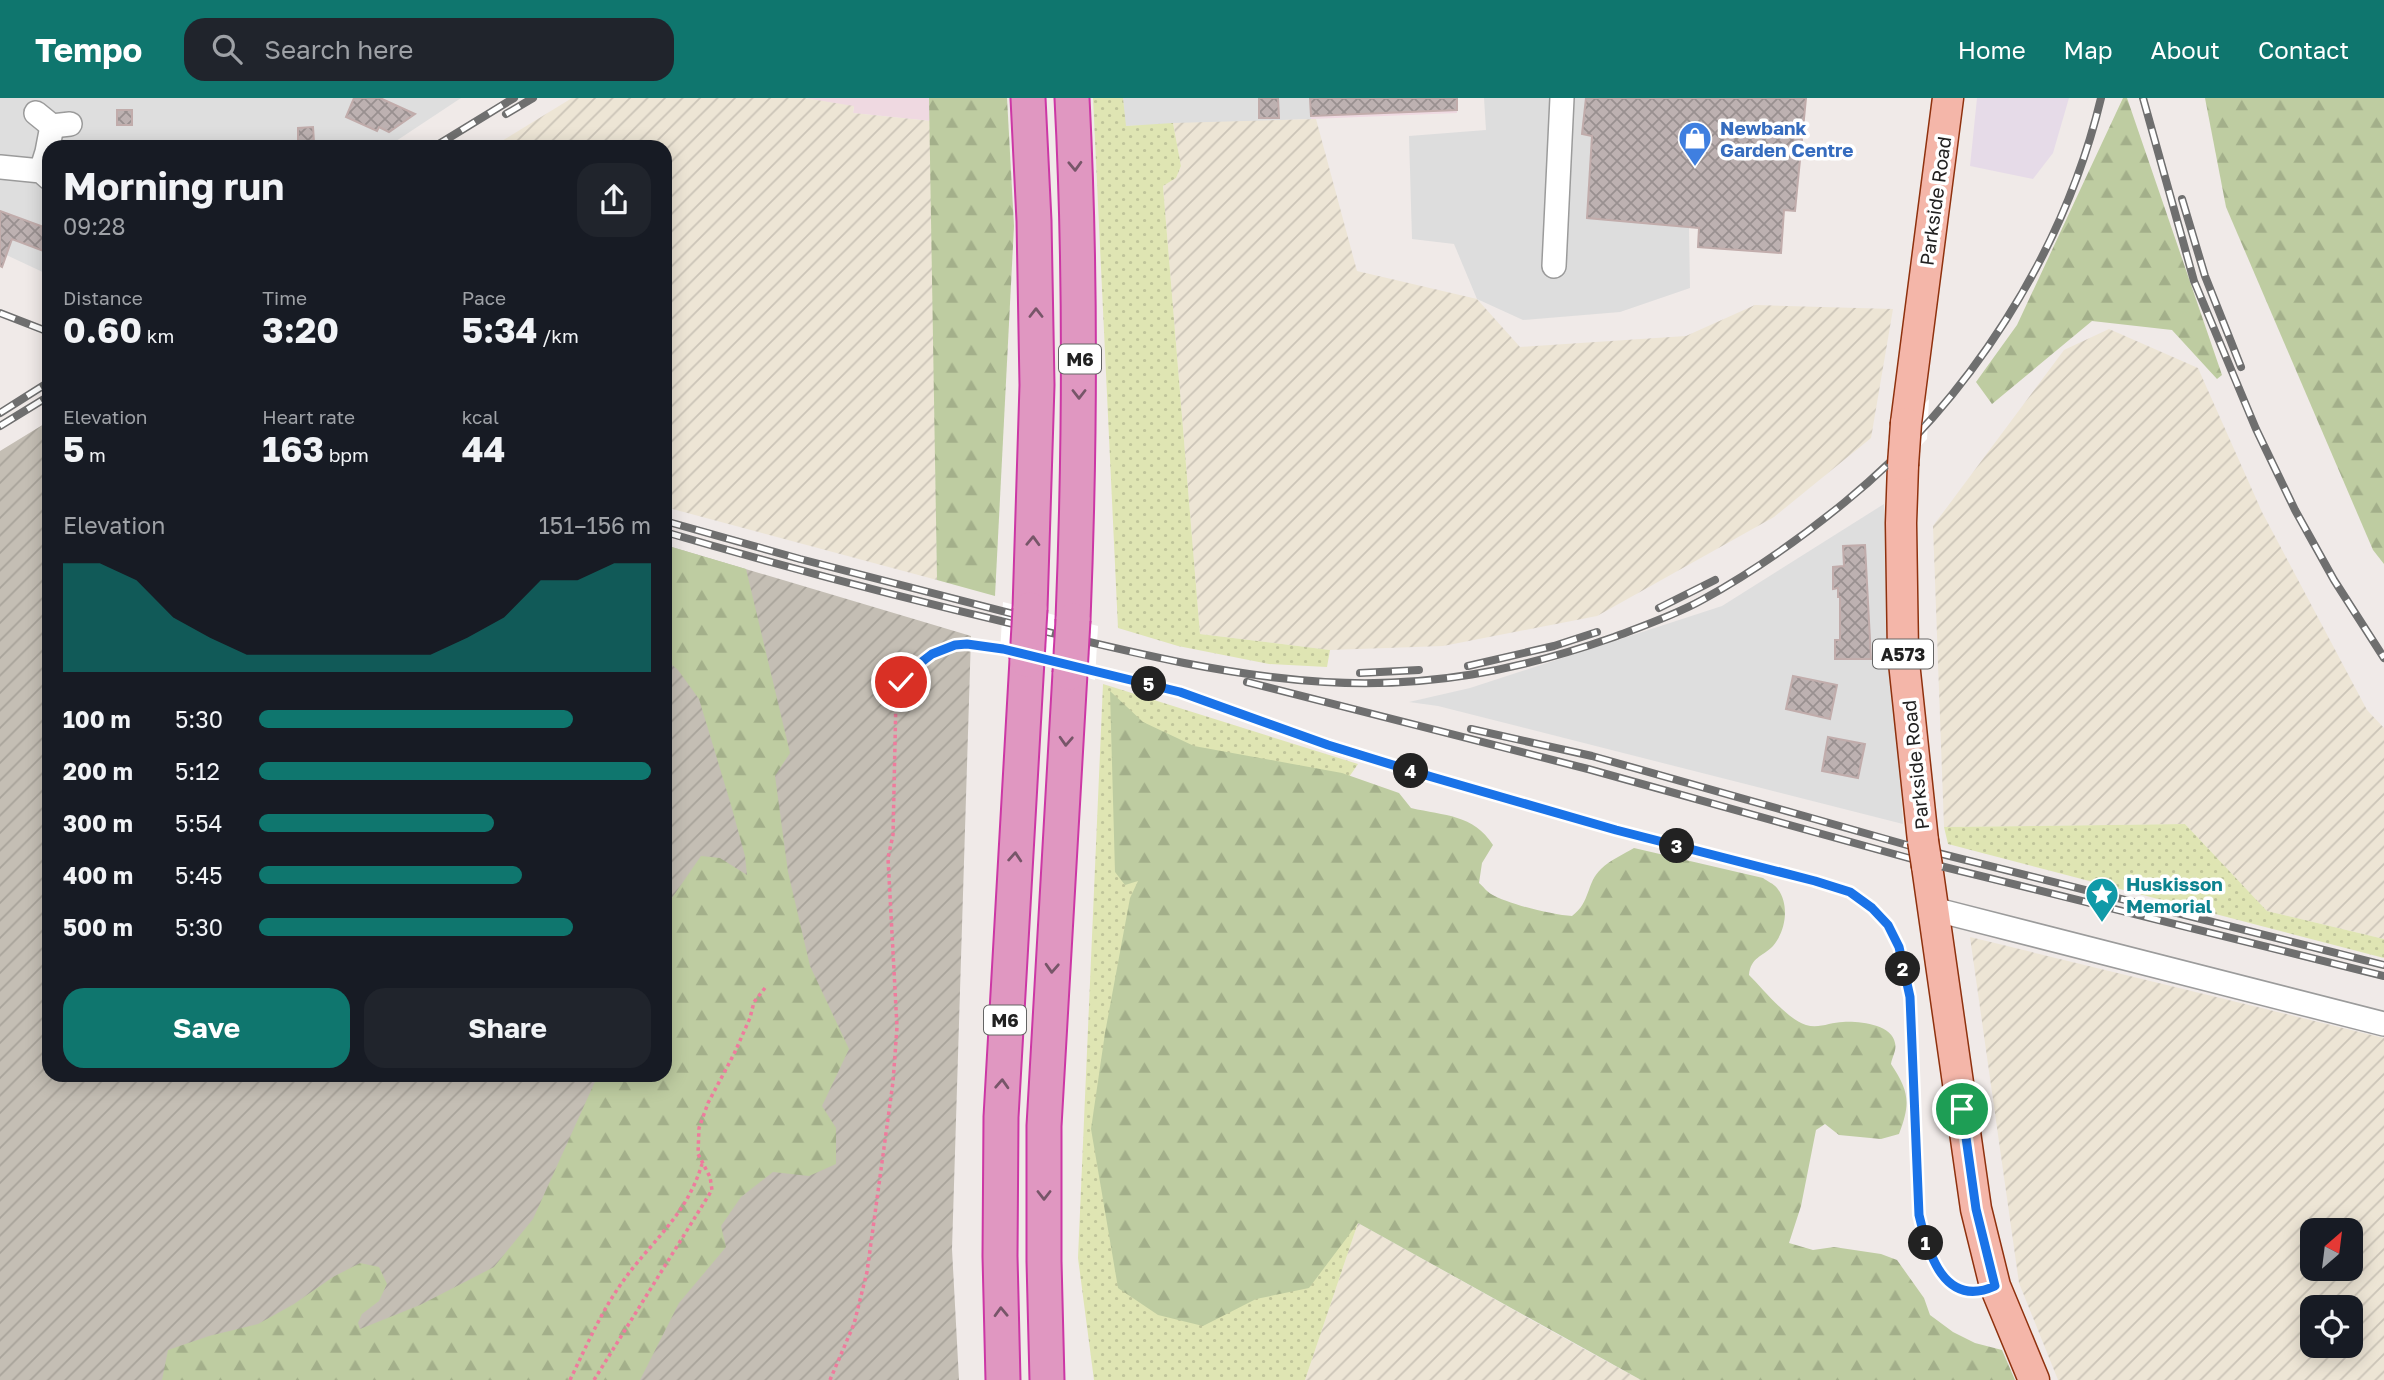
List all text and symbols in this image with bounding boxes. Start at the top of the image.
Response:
search box [184,18,674,81]
text: Tempo [35,30,142,69]
icon: search [208,30,246,68]
text: Search here [264,34,413,65]
text: Home [1958,35,2026,64]
text: Map [2064,35,2113,64]
text: About [2151,35,2220,64]
text: Contact [2258,35,2349,64]
place label: Newbank Garden Centre [1720,116,1853,161]
shop icon: Newbank Garden Centre [1676,119,1714,168]
street label: Parkside Road [1915,135,1955,267]
one-way arrow [1068,161,1083,172]
text: Morning run [63,163,284,208]
button: share [577,163,651,237]
text: 09:28 [63,212,125,240]
text: Distance [63,286,143,309]
text: Time [262,286,307,309]
text: Pace [462,286,506,309]
one-way arrow [1028,307,1044,318]
text: 0.60 [63,309,142,351]
text: 3:20 [262,309,339,351]
text: 5:34 [462,309,537,351]
text: km [142,324,174,347]
text: /km [537,324,579,347]
road number: M6 [1059,344,1101,374]
one-way arrow [1072,388,1087,399]
text: Elevation [63,405,148,428]
text: Heart rate [262,405,355,428]
text: kcal [462,405,499,428]
text: 5 [63,428,84,470]
text: 163 [262,428,324,470]
text: 44 [462,428,505,470]
text: m [84,443,106,466]
text: bpm [324,443,369,466]
text: Elevation [63,511,165,539]
text: 151–156 m [539,511,651,539]
one-way arrow [1025,535,1040,546]
road number: A573 [1873,640,1933,668]
pin [871,652,931,712]
icon: check [882,663,920,701]
pin: 5 [1132,666,1166,702]
text: 5 [1143,672,1154,695]
street label: Parkside Road [1897,699,1933,831]
text: 100 m [63,705,131,733]
text: 5:30 [175,705,223,733]
one-way arrow [1058,736,1073,747]
pin: 4 [1394,754,1428,788]
text: 200 m [63,757,133,785]
text: 5:12 [175,757,220,785]
text: 4 [1405,759,1416,782]
text: 300 m [63,809,133,837]
text: 5:54 [175,809,223,837]
pin: 3 [1660,828,1694,864]
text: 3 [1671,834,1682,857]
one-way arrow [1007,851,1022,862]
text: 400 m [63,861,133,889]
text: 5:45 [175,861,223,889]
place label: Huskisson Memorial [2126,872,2223,917]
place icon: Huskisson Memorial [2083,875,2121,924]
text: 500 m [63,913,133,941]
text: 5:30 [175,913,223,941]
pin: 2 [1885,952,1920,986]
text: 2 [1897,957,1908,980]
one-way arrow [1045,963,1060,974]
button: Save [63,988,350,1068]
button: Share [364,988,651,1068]
road number: M6 [984,1006,1026,1035]
one-way arrow [995,1079,1010,1090]
pin [1932,1079,1992,1139]
icon: arrive [1943,1090,1981,1128]
one-way arrow [1036,1191,1052,1201]
north arrow [2300,1218,2362,1281]
map controls [2300,1218,2363,1358]
pin: 1 [1909,1226,1944,1260]
text: 1 [1921,1231,1930,1254]
button: locate [2300,1295,2363,1358]
one-way arrow [994,1306,1009,1317]

